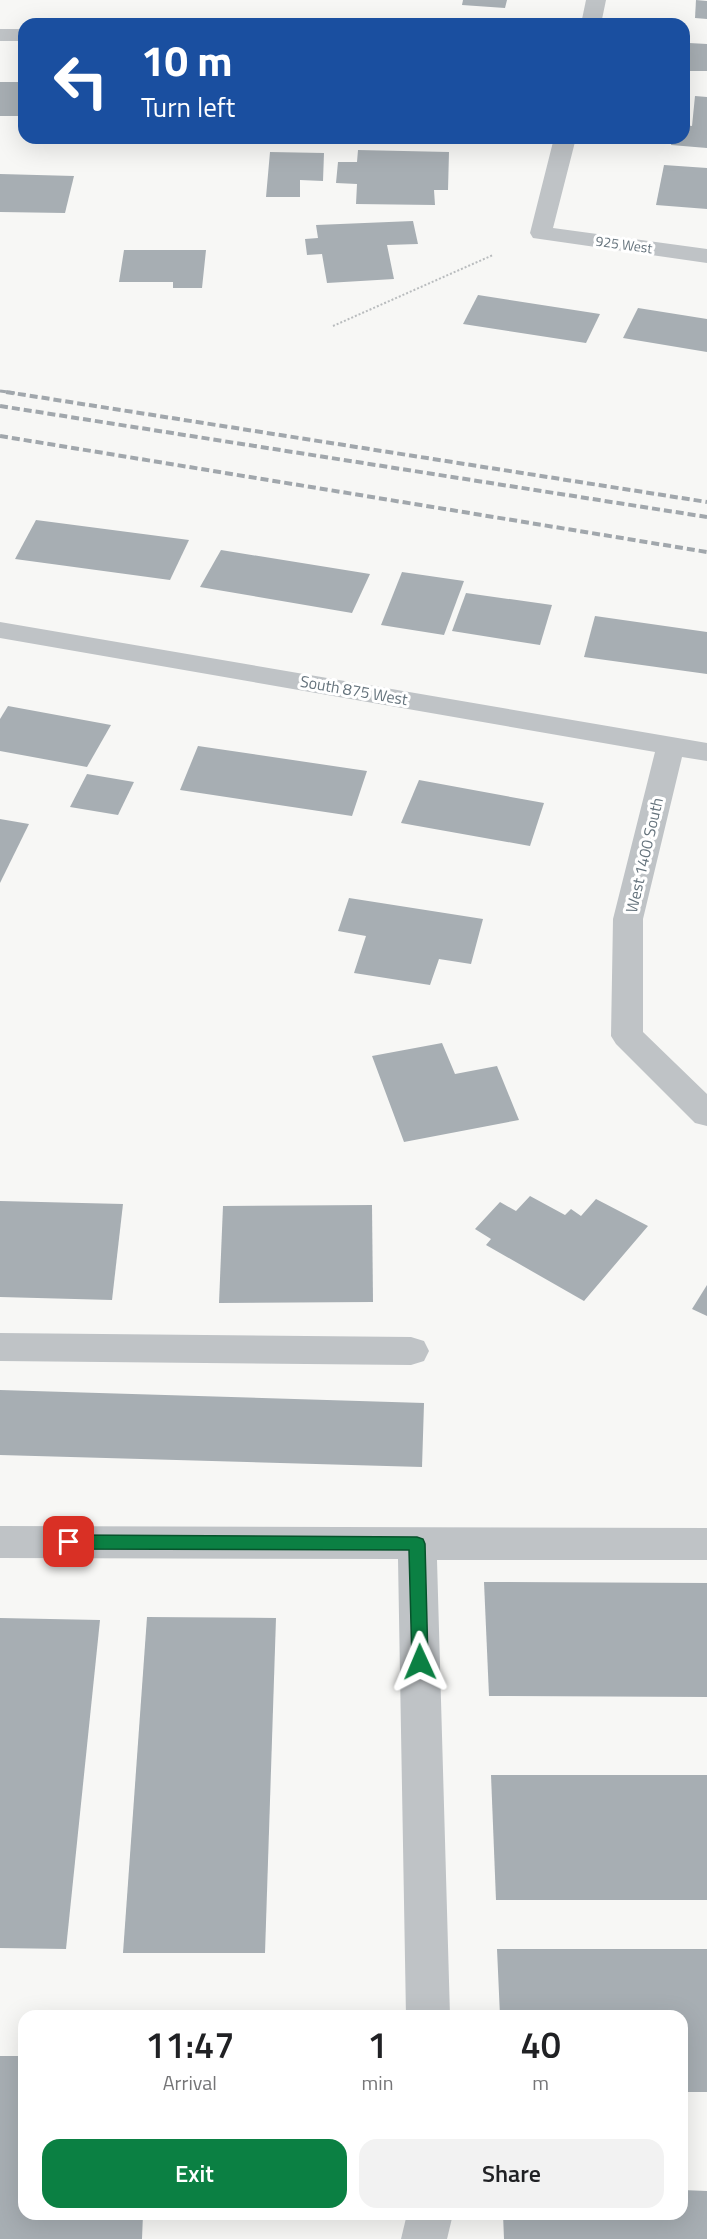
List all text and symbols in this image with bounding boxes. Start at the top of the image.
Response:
text: 10 m [141,28,233,92]
icon: left [42,42,120,120]
text: Turn left [141,86,235,127]
street label: 925 West [594,230,654,258]
street label: South 875 West [298,669,410,711]
street label: West 1400 South [619,795,669,915]
pin [43,1516,94,1567]
icon: arrive [52,1525,85,1558]
position arrow [388,1630,452,1694]
text: 11:47 [145,2017,234,2072]
text: 1 [367,2017,388,2072]
text: 40 [521,2017,561,2072]
text: Arrival [163,2067,217,2098]
text: min [362,2067,393,2098]
text: m [532,2067,549,2098]
button: Exit [42,2139,347,2208]
button: Share [359,2139,664,2208]

